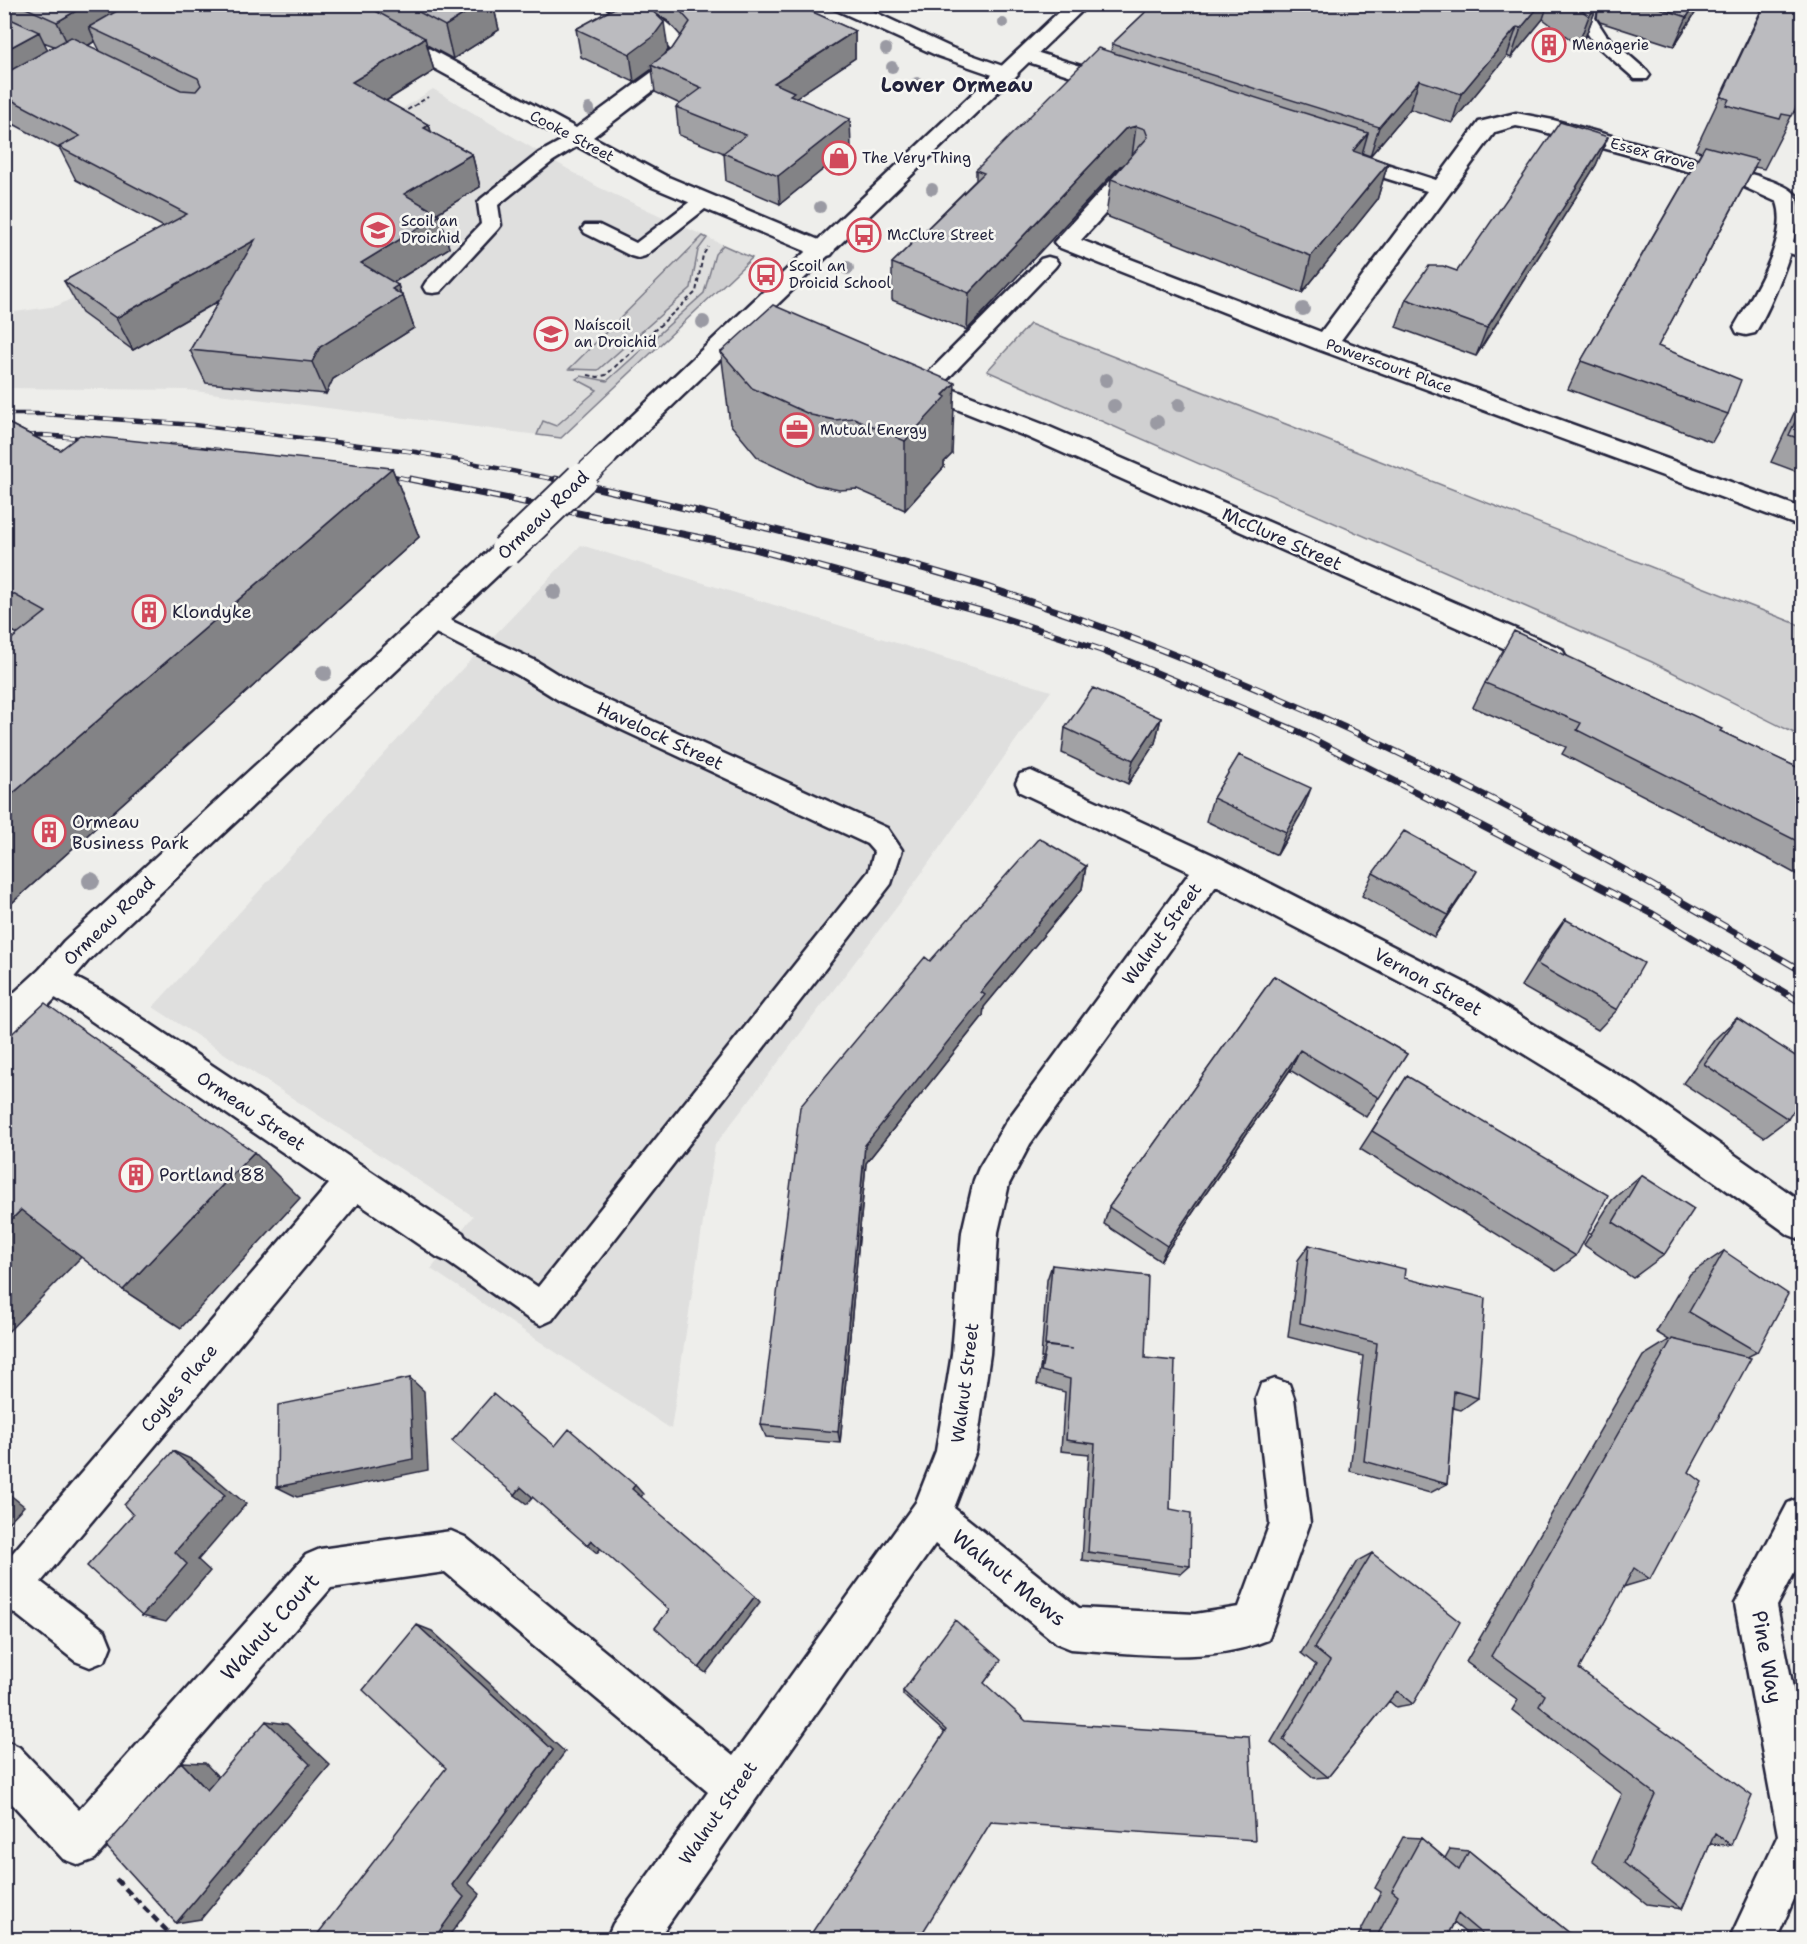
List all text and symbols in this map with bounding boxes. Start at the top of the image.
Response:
building icon: Menagerie [1531,27,1567,63]
place label: Menagerie [1572,35,1649,55]
district label: Lower Ormeau [881,72,1033,98]
street label: Cooke Street [526,105,618,167]
street label: Essex Grove [1608,133,1698,175]
shop icon: The Very Thing [821,140,857,176]
place label: The Very Thing [862,148,971,168]
place label: Scoil an Droichid [401,211,461,248]
school or university icon: Scoil an Droichid [360,212,396,248]
bus stop icon: McClure Street [846,217,882,253]
place label: McClure Street [887,225,994,245]
place label: Scoil an Droicid School [789,256,892,293]
bus stop icon: Scoil an Droicid School [748,257,784,293]
place label: Naíscoil an Droichid [574,315,657,352]
school or university icon: Naíscoil an Droichid [533,316,569,352]
street label: Powerscourt Place [1323,334,1455,398]
office icon: Mutual Energy [779,412,815,448]
place label: Mutual Energy [820,420,927,440]
street label: Ormeau Road [492,465,594,565]
street label: McClure Street [1218,502,1346,576]
building icon: Klondyke [131,594,167,630]
place label: Klondyke [172,600,252,624]
street label: Havelock Street [593,696,727,776]
place label: Ormeau Business Park [72,810,189,855]
building icon: Ormeau Business Park [31,814,67,850]
street label: Ormeau Road [58,871,160,971]
street label: Walnut Street [1117,878,1207,990]
street label: Vernon Street [1370,942,1487,1022]
street label: Ormeau Street [192,1066,310,1156]
building icon: Portland 88 [118,1157,154,1193]
place label: Portland 88 [159,1163,265,1187]
street label: Walnut Street [946,1321,984,1445]
street label: Coyles Place [135,1339,223,1437]
street label: Walnut Mews [946,1523,1072,1633]
street label: Walnut Court [214,1567,326,1687]
street label: Pine Way [1745,1608,1789,1706]
street label: Walnut Street [673,1756,763,1870]

